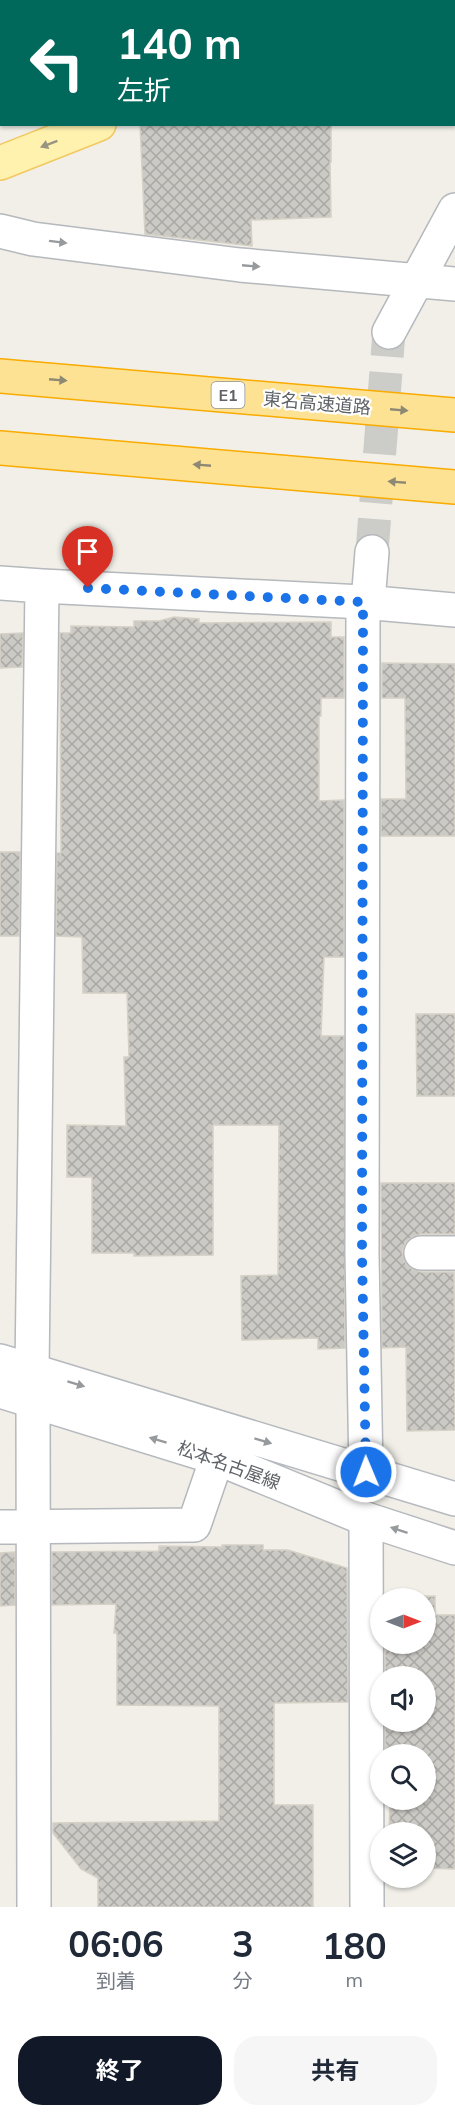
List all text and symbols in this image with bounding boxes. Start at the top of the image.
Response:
text: 140 m [117,17,242,70]
icon: left [18,24,96,102]
text: 左折 [117,73,171,107]
one-way arrow [40,139,58,149]
one-way arrow [48,237,67,246]
one-way arrow [242,261,261,271]
one-way arrow [49,375,68,385]
road number: E1 [212,382,244,408]
street label: 東名高速道路 [262,387,372,419]
one-way arrow [390,405,409,415]
one-way arrow [193,460,212,470]
one-way arrow [387,477,406,487]
pin [62,526,113,588]
icon: arrive [71,535,104,568]
one-way arrow [67,1380,85,1389]
one-way arrow [149,1435,167,1444]
street label: 松本名古屋線 [174,1436,284,1494]
one-way arrow [254,1437,272,1446]
position arrow [334,1440,398,1504]
one-way arrow [390,1525,408,1534]
north arrow [370,1588,436,1654]
map controls [370,1588,436,1888]
button: sound [370,1666,436,1732]
button: search [370,1744,436,1810]
button: layers [370,1822,436,1888]
text: 06:06 [68,1921,164,1966]
text: 3 [232,1921,254,1966]
text: 180 [322,1923,387,1968]
text: m [346,1967,363,1992]
text: 到着 [96,1968,136,1993]
text: 分 [233,1968,253,1993]
button: 終了 [18,2036,222,2105]
button: 共有 [234,2036,437,2105]

